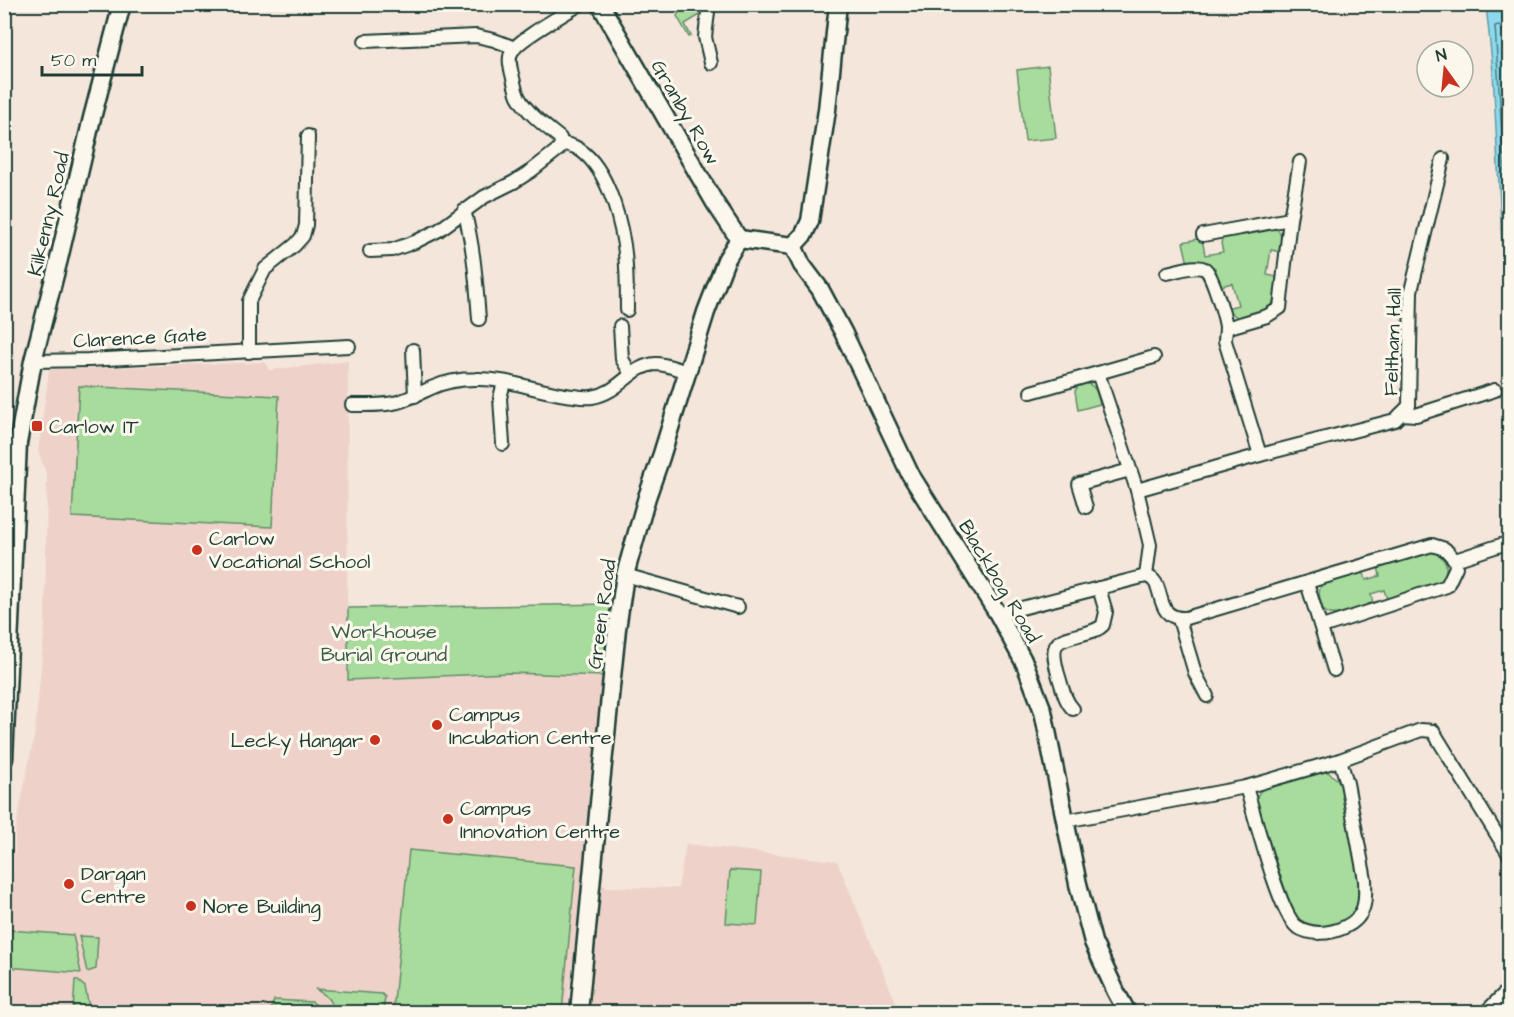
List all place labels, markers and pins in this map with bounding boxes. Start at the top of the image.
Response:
place label: Carlow IT [49,413,139,441]
marker: Carlow IT [30,419,44,433]
place label: Carlow Vocational School [209,525,370,576]
marker: Carlow Vocational School [190,543,204,557]
place label: Campus Incubation Centre [449,701,612,752]
marker: Campus Incubation Centre [430,718,444,732]
place label: Lecky Hangar [231,727,363,756]
marker: Lecky Hangar [368,733,382,747]
place label: Campus Innovation Centre [460,795,620,846]
marker: Campus Innovation Centre [441,812,455,826]
place label: Dargan Centre [81,860,146,911]
marker: Dargan Centre [62,877,76,891]
place label: Nore Building [203,893,321,922]
marker: Nore Building [184,899,198,913]

